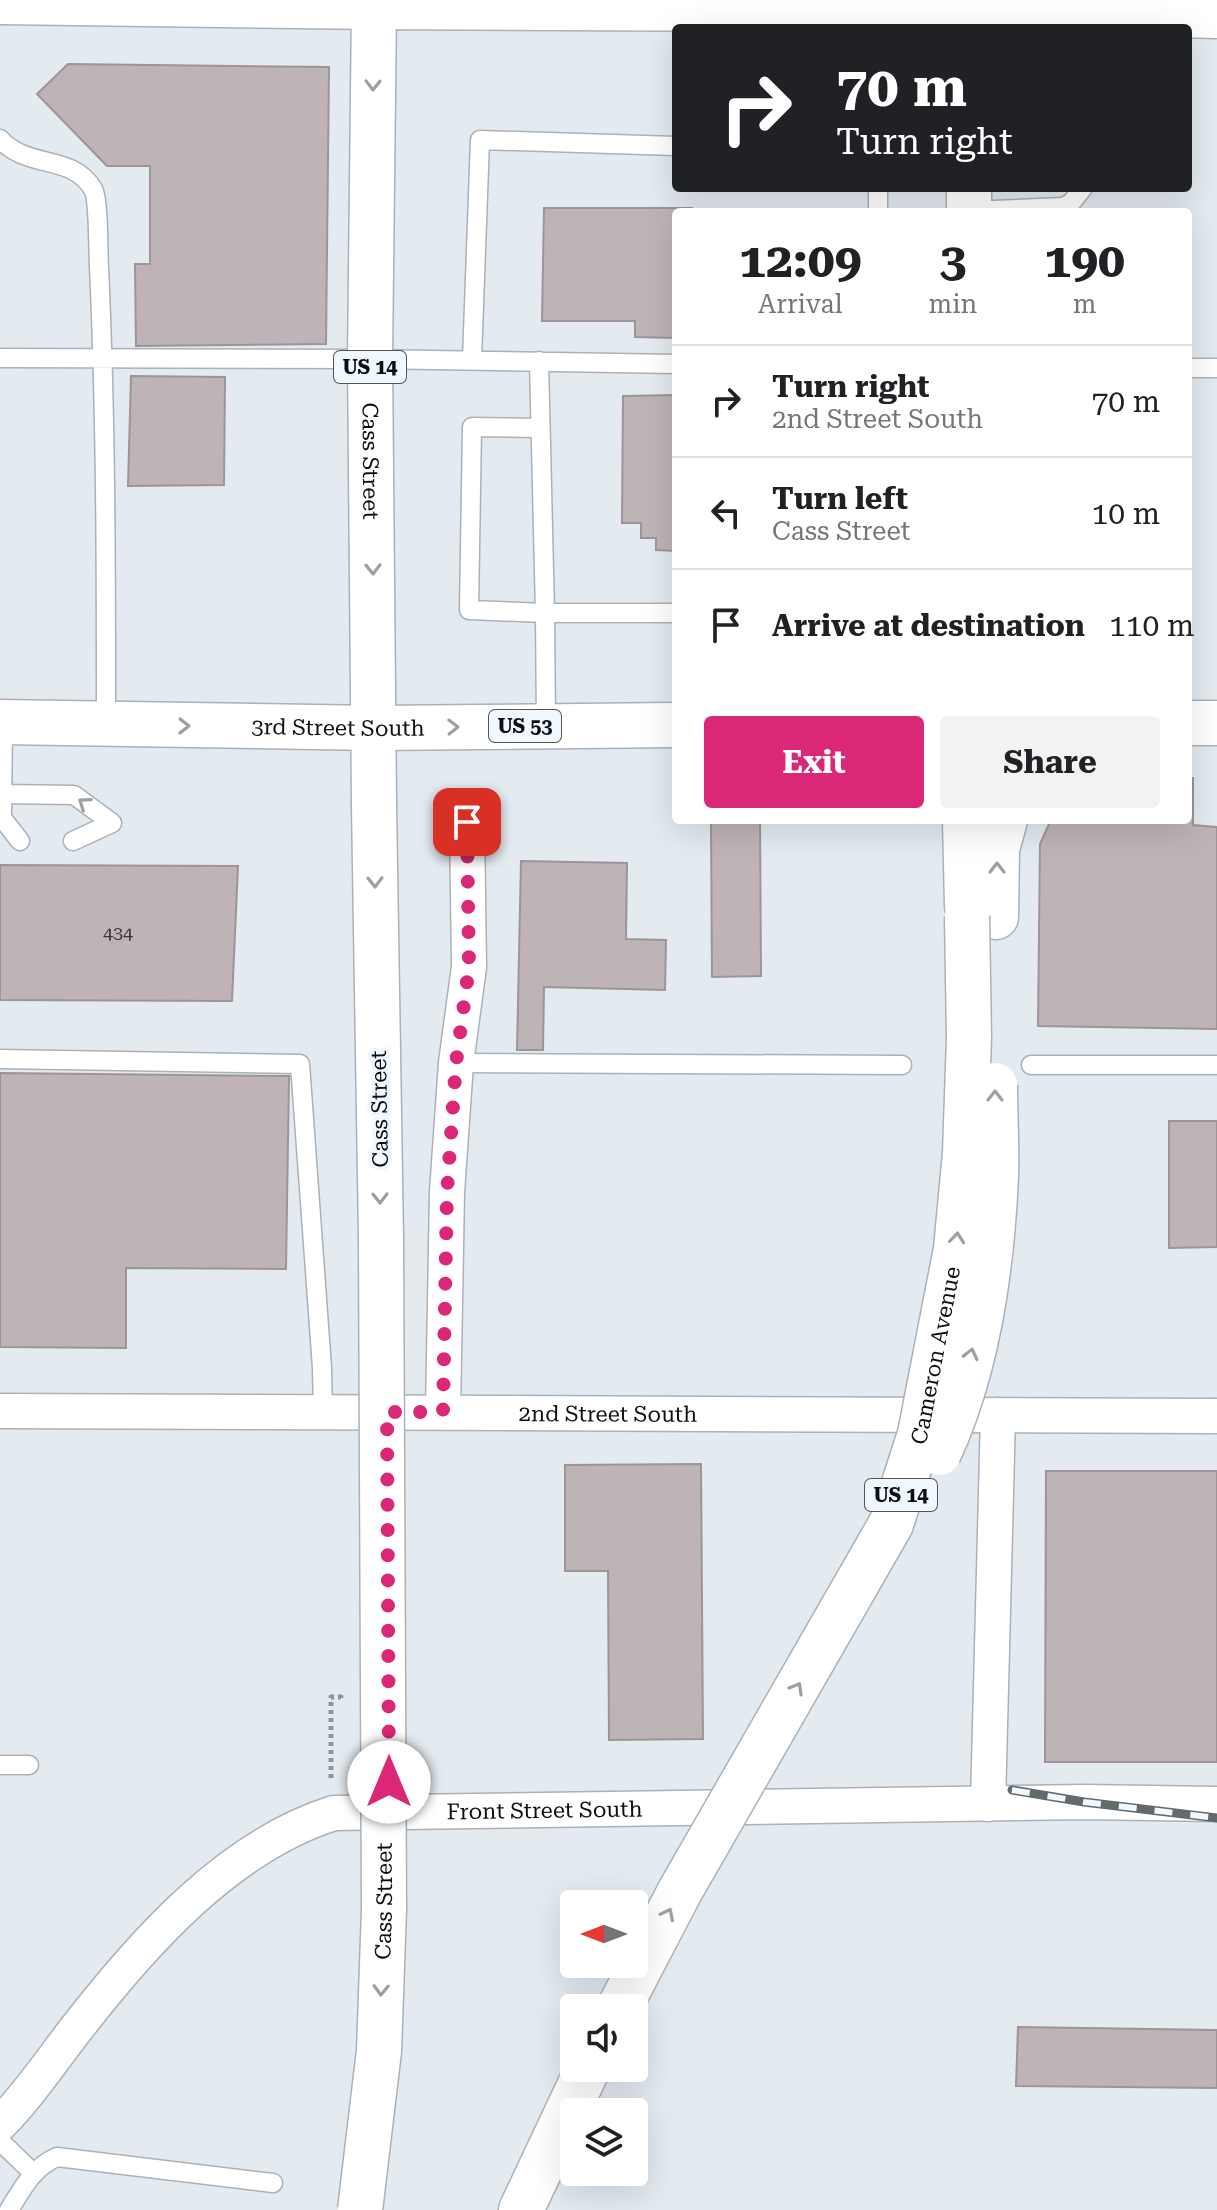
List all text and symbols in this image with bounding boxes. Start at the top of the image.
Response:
text: 70 m [836,54,967,120]
icon: right [704,56,808,160]
one-way arrow [365,79,382,92]
text: Turn right [836,121,1013,163]
text: 12:09 [739,233,862,289]
text: 3 [939,233,966,289]
text: 190 [1044,233,1125,289]
text: Arrival [758,289,843,319]
text: min [929,289,977,319]
text: m [1073,289,1097,319]
road number: US 14 [334,351,406,383]
text: Turn right [772,369,929,404]
icon: right [704,379,748,423]
text: 70 m [1091,384,1160,419]
street label: Cass Street [357,402,383,520]
text: 2nd Street South [772,404,983,434]
text: Turn left [772,481,908,516]
icon: left [704,491,748,535]
text: 10 m [1091,496,1160,531]
text: Cass Street [772,516,910,546]
one-way arrow [364,563,382,576]
icon: arrive [704,603,748,647]
text: Arrive at destination [772,608,1085,643]
text: 110 m [1109,608,1194,643]
road number: US 53 [489,710,561,742]
street label: 3rd Street South [251,714,425,741]
button: Exit [704,716,924,808]
button: Share [940,716,1160,808]
one-way arrow [178,717,191,735]
one-way arrow [447,718,460,736]
pin [433,788,501,856]
one-way arrow [79,798,93,813]
icon: arrive [445,800,489,844]
one-way arrow [988,861,1005,874]
one-way arrow [367,876,384,889]
house number: 434 [103,922,133,943]
street label: Cass Street [366,1050,393,1168]
one-way arrow [986,1089,1004,1102]
one-way arrow [371,1192,389,1205]
one-way arrow [949,1231,966,1244]
street label: Cameron Avenue [905,1264,965,1448]
one-way arrow [961,1348,978,1362]
street label: 2nd Street South [519,1401,697,1427]
road number: US 14 [865,1479,937,1511]
one-way arrow [787,1682,803,1697]
position arrow [347,1740,431,1824]
street label: Front Street South [447,1796,643,1824]
street label: Cass Street [370,1843,397,1960]
north arrow [560,1890,648,1978]
map controls [560,1890,648,2186]
one-way arrow [658,1907,673,1922]
one-way arrow [373,1984,390,1997]
button: sound [560,1994,648,2082]
button: layers [560,2098,648,2186]

